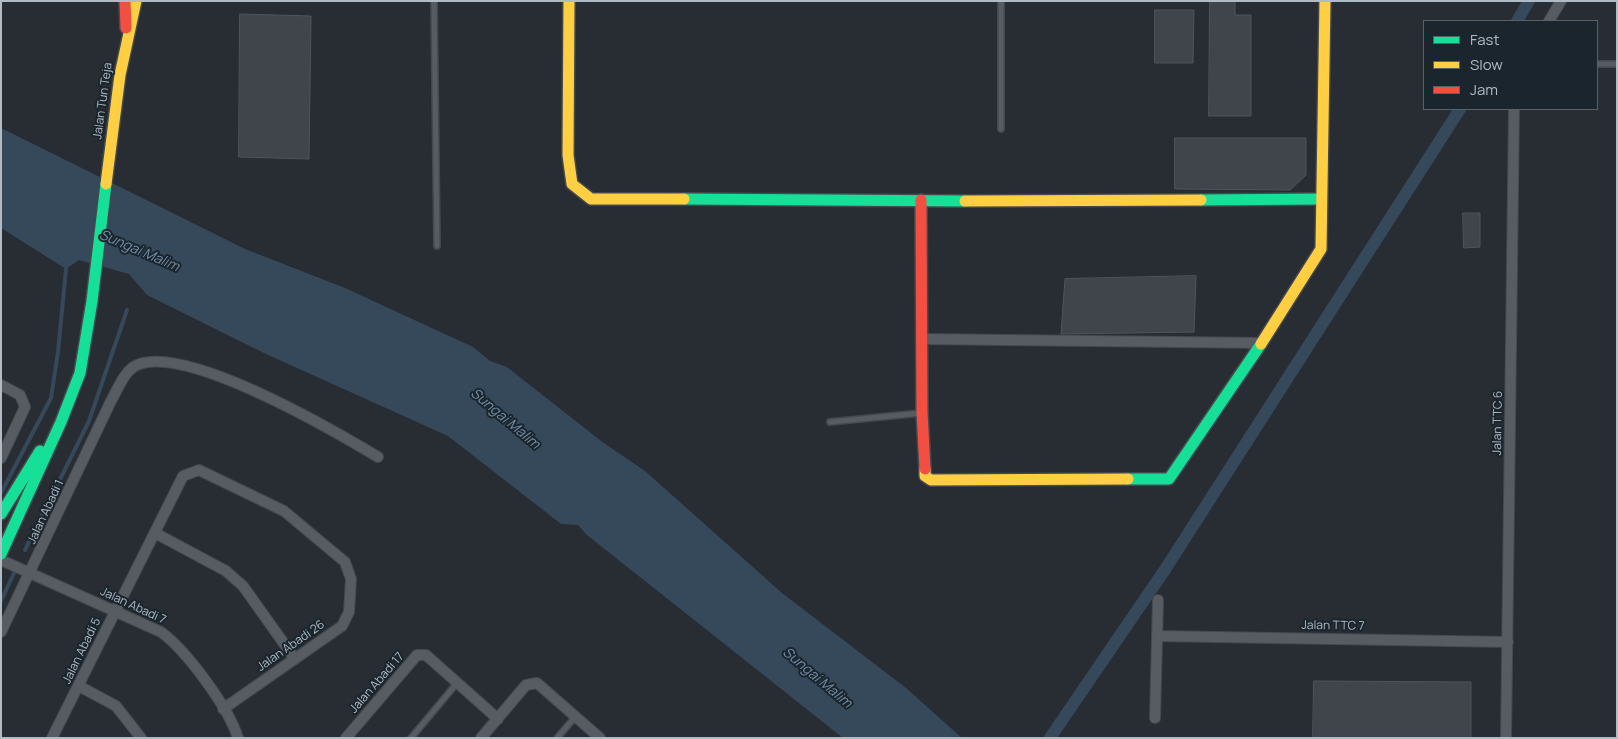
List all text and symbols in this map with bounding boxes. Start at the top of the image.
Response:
legend [1423,20,1598,110]
text: Fast [1470,29,1499,50]
text: Slow [1470,54,1503,75]
street label: Jalan Tun Teja [90,62,116,140]
text: Jam [1470,79,1498,100]
water label: Sungai Malim [96,227,182,275]
water label: Sungai Malim [467,385,543,453]
street label: Jalan TTC 6 [1490,391,1506,455]
street label: Jalan Abadi 1 [25,477,67,547]
street label: Jalan Abadi 7 [98,584,168,628]
street label: Jalan Abadi 5 [60,616,104,686]
street label: Jalan Abadi 26 [254,617,328,675]
street label: Jalan TTC 7 [1301,618,1365,634]
water label: Sungai Malim [779,644,855,712]
street label: Jalan Abadi 17 [347,650,407,716]

